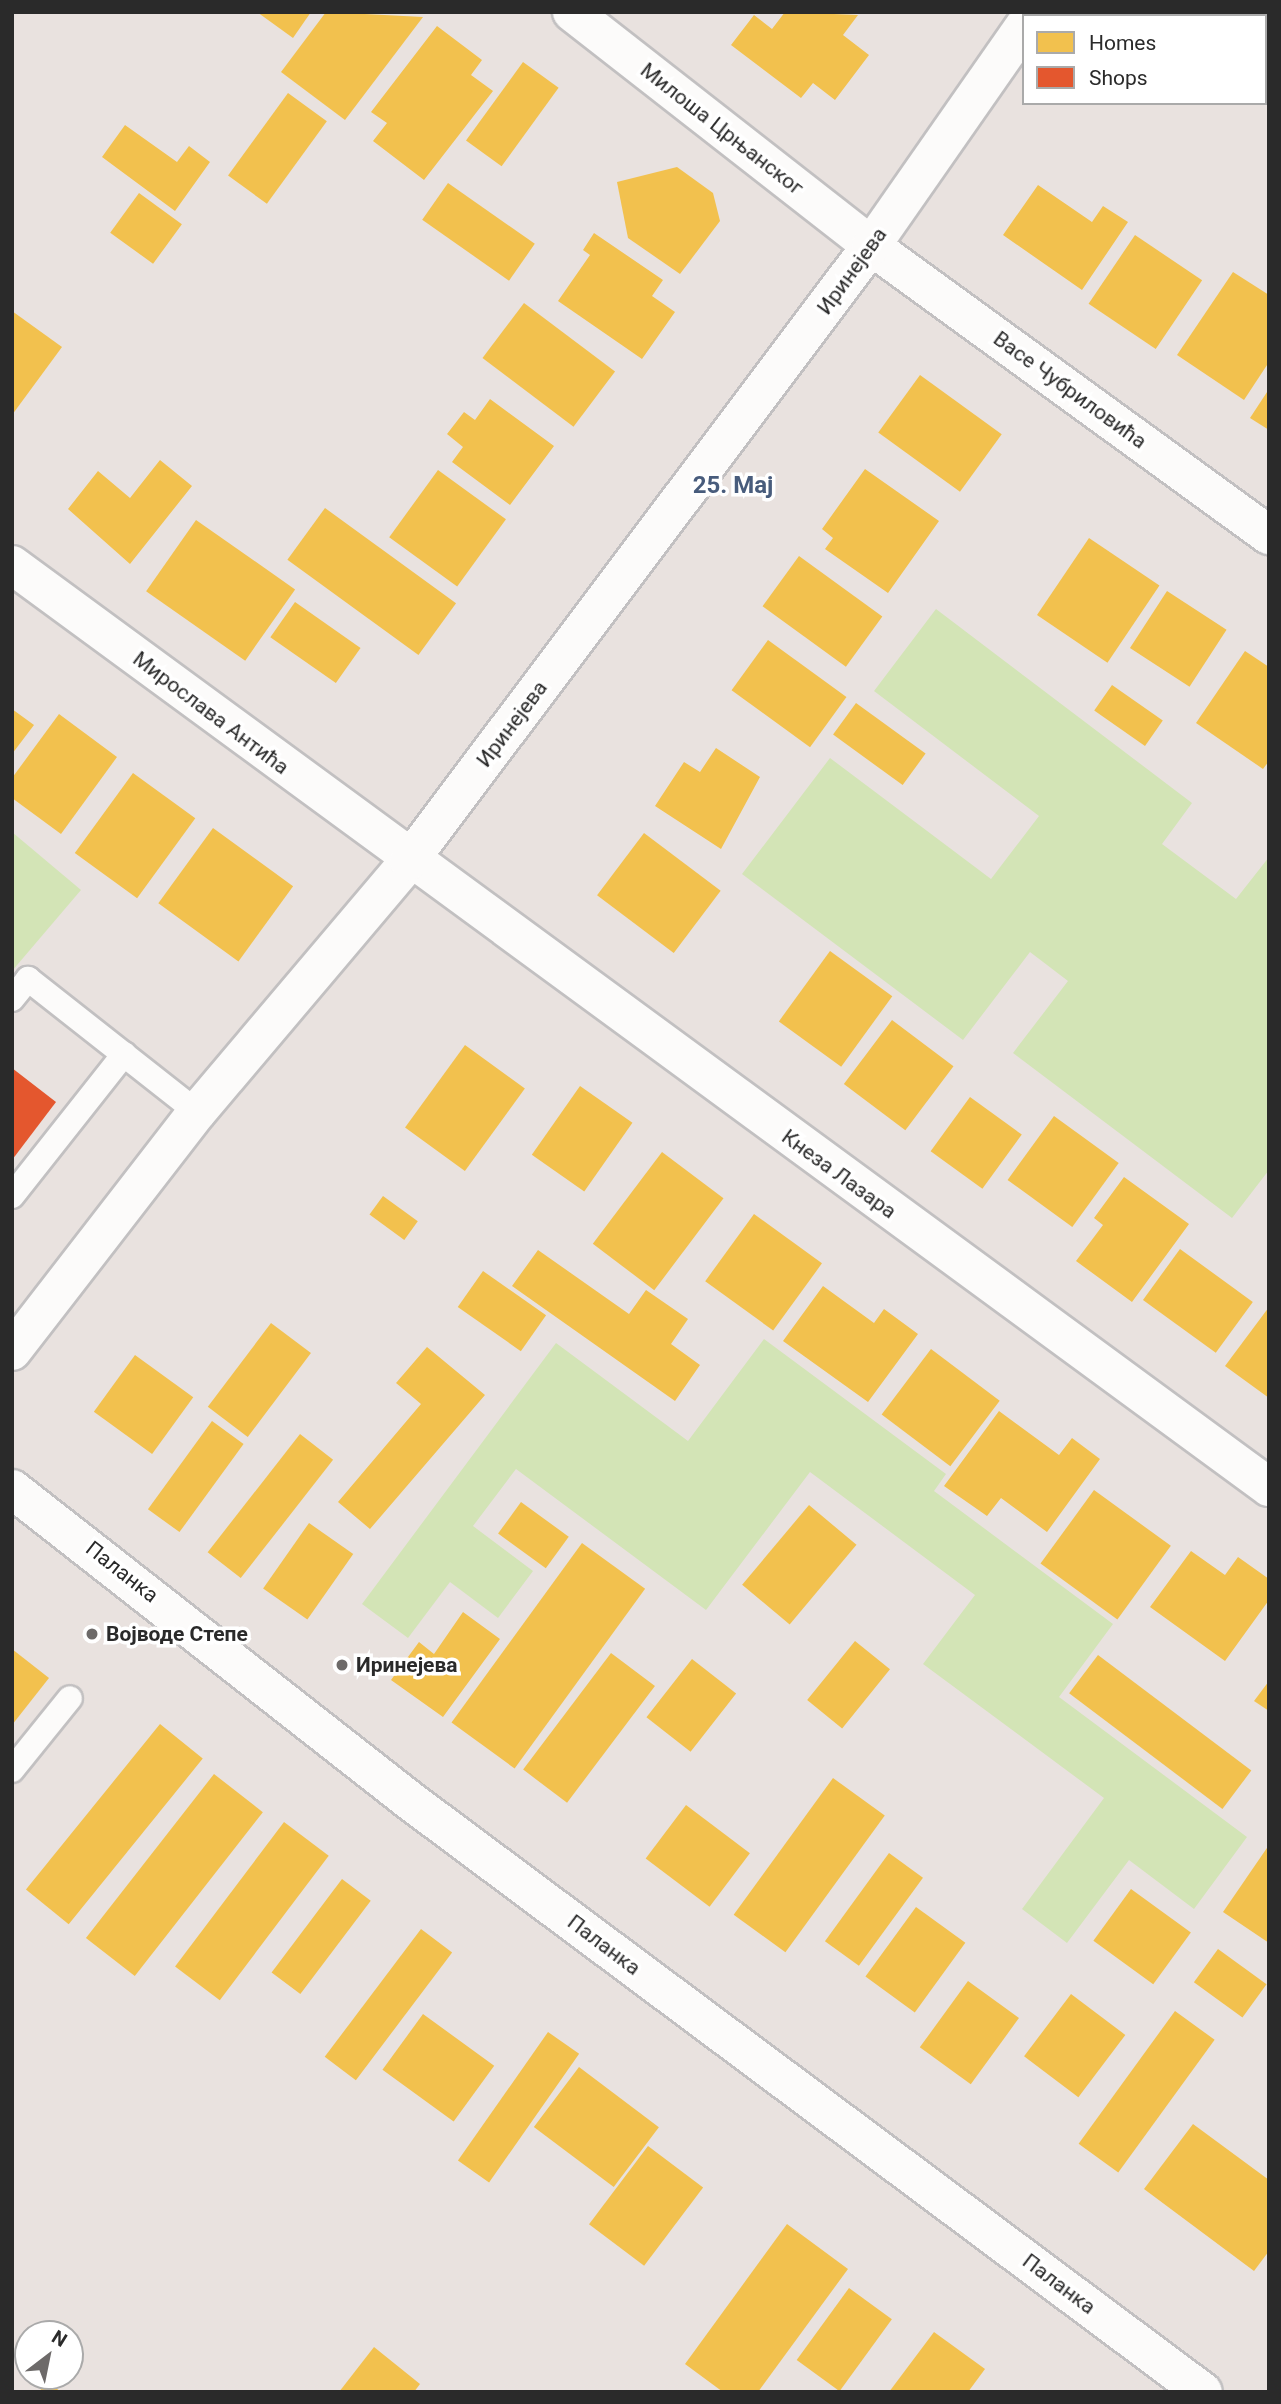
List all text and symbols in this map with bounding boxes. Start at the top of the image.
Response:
legend [1022,14,1267,105]
text: Homes [1089,31,1156,55]
street label: Милоша Црњанског [635,58,809,200]
text: Shops [1089,66,1148,90]
street label: Иринејева [812,222,892,320]
street label: Васе Чубриловића [989,326,1151,454]
district label: 25. Мај [693,472,773,500]
street label: Мирослава Антића [128,646,294,780]
street label: Иринејева [471,676,553,772]
street label: Кнеза Лазара [777,1124,901,1224]
street label: Паланка [81,1536,163,1608]
place label: Војводе Степе [106,1621,248,1647]
marker: Војводе Степе [84,1626,100,1642]
place label: Иринејева [356,1652,458,1678]
marker: Иринејева [334,1657,350,1673]
street label: Паланка [563,1909,645,1981]
street label: Паланка [1018,2248,1100,2320]
north arrow [14,2320,84,2390]
text: N [48,2325,71,2352]

